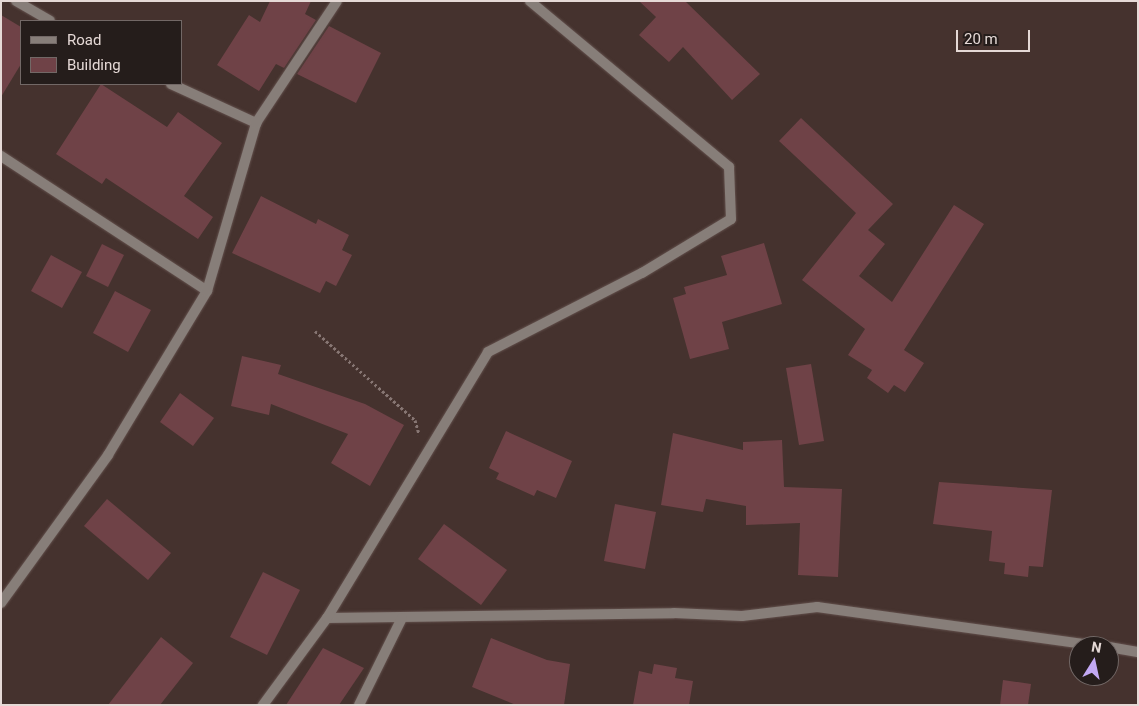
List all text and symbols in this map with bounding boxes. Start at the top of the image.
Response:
legend [20,20,182,85]
scale bar [959,20,1033,52]
text: 20 m [964,30,998,48]
text: Road [67,31,101,49]
text: Building [67,56,121,74]
north arrow [1069,636,1119,686]
text: N [1090,638,1103,656]

